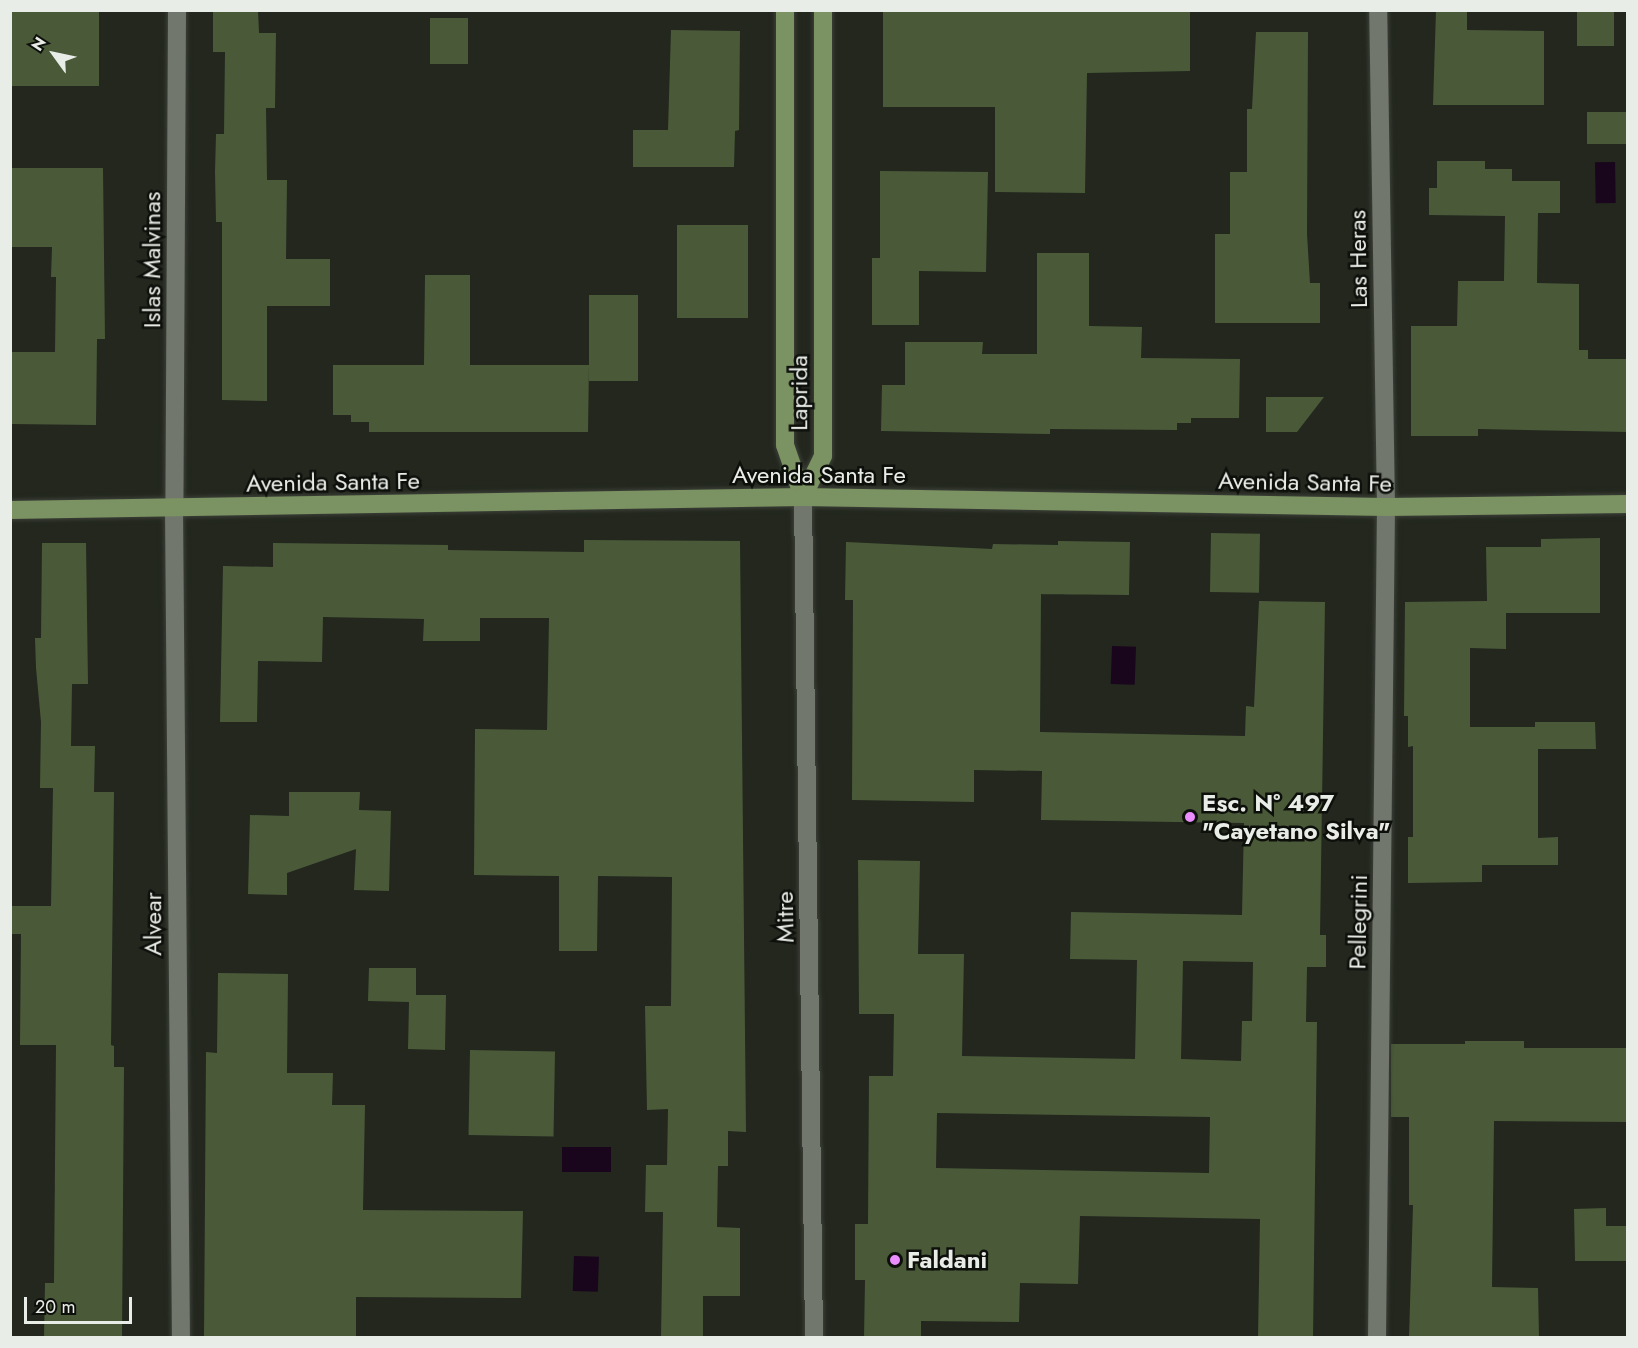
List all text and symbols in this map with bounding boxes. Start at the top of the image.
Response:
north arrow [24,24,84,84]
text: N [25,32,52,56]
street label: Islas Malvinas [138,192,166,328]
street label: Las Heras [1343,210,1373,308]
street label: Laprida [785,355,813,431]
street label: Avenida Santa Fe [732,461,906,489]
street label: Avenida Santa Fe [246,466,420,498]
street label: Avenida Santa Fe [1218,466,1392,498]
place label: Esc. N° 497 "Cayetano Silva" [1202,789,1390,845]
marker: Esc. N° 497 "Cayetano Silva" [1183,810,1197,824]
street label: Pellegrini [1343,874,1373,970]
street label: Mitre [770,891,800,943]
street label: Alvear [139,892,167,956]
place label: Faldani [907,1246,987,1274]
marker: Faldani [888,1253,902,1267]
scale bar [27,1285,135,1323]
text: 20 m [35,1294,75,1320]

